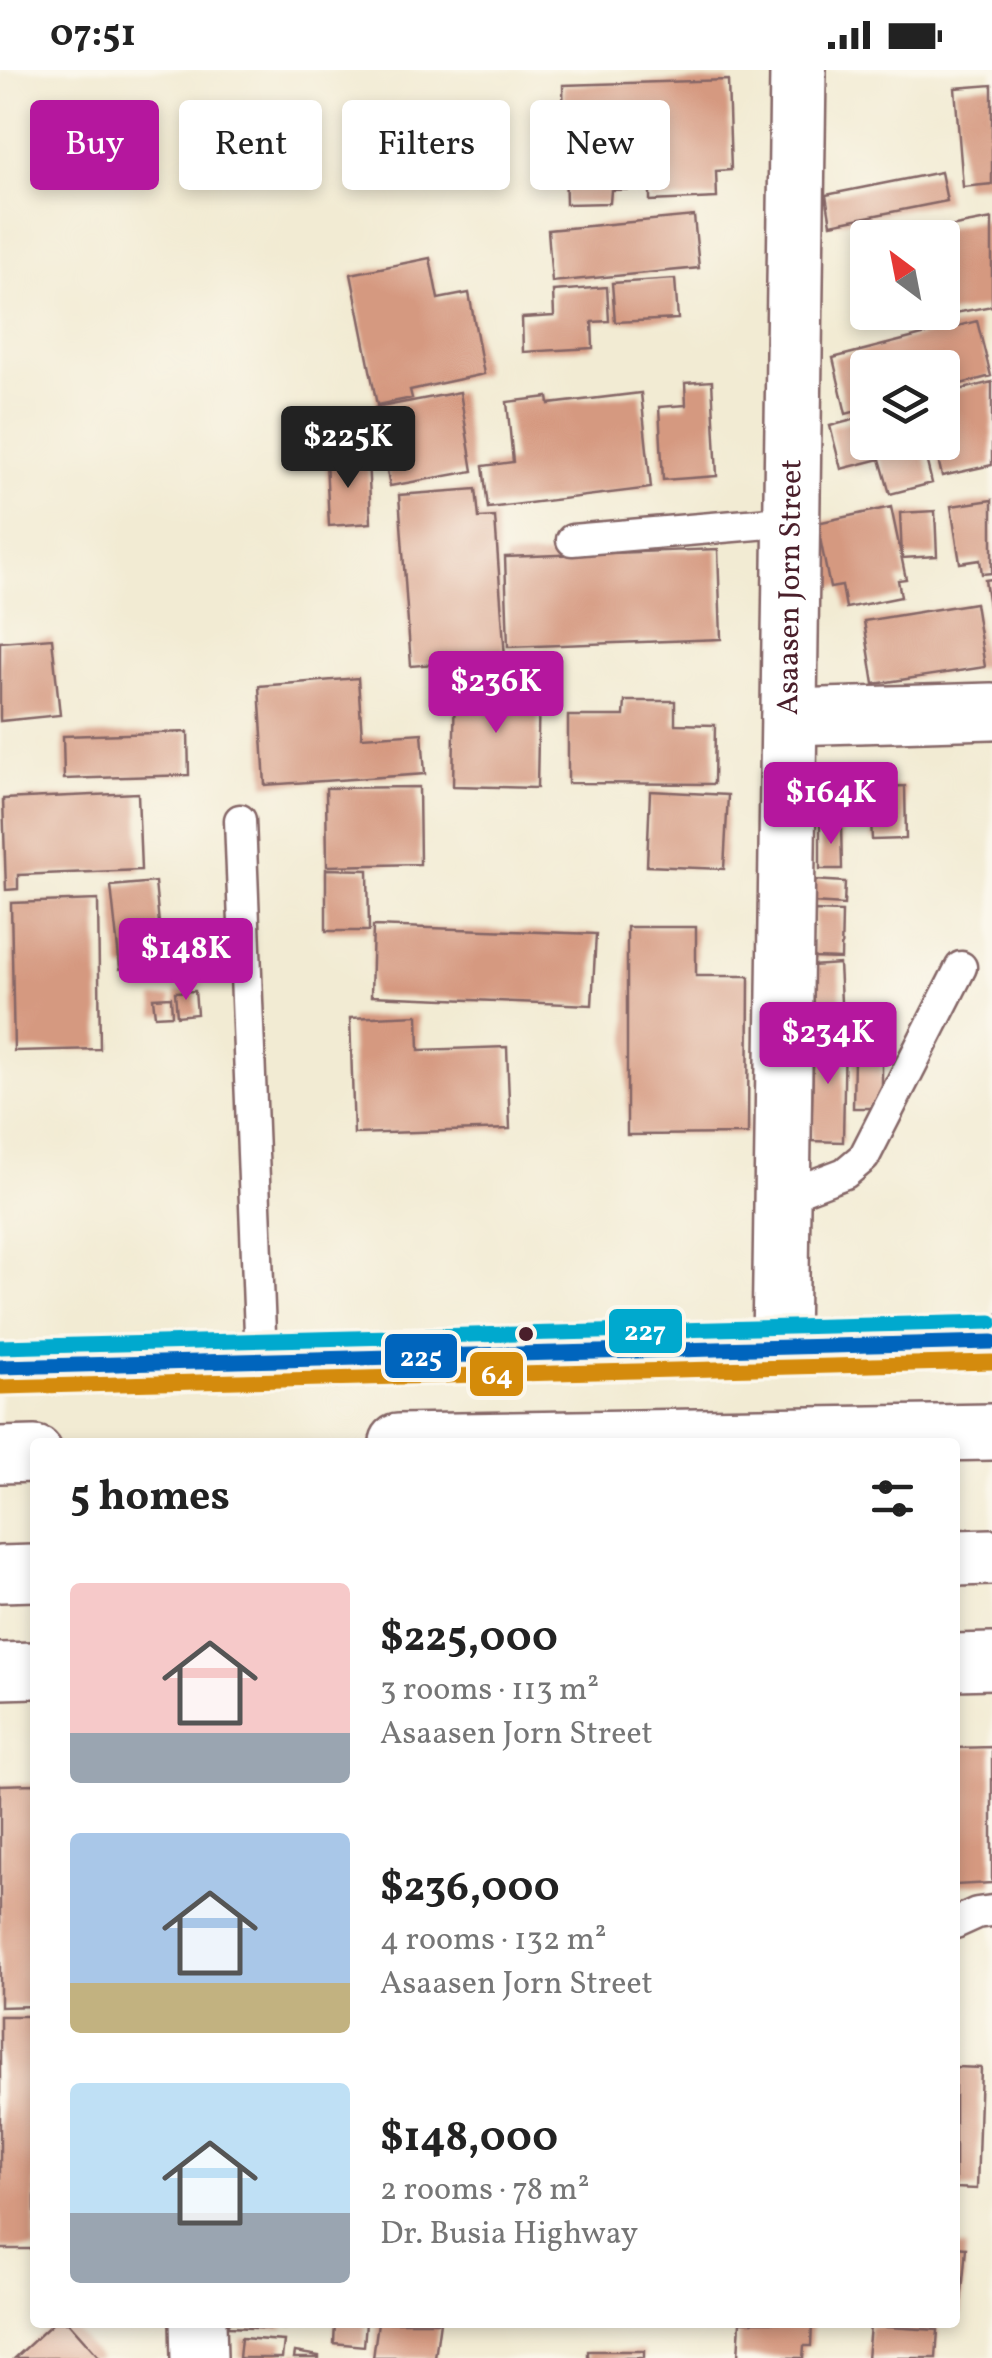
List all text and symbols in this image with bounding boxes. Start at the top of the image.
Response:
text: 07:51 [50,9,136,62]
chip: Buy [30,100,159,190]
chip: Rent [179,100,322,190]
chip: Filters [342,100,510,190]
chip: New [530,100,670,190]
north arrow [850,220,960,330]
map controls [850,220,960,460]
button: layers [850,350,960,460]
pin: $225K [278,406,418,491]
text: $225K [303,416,393,460]
street label: Asaasen Jorn Street [768,459,814,715]
pin: $236K [426,651,566,736]
text: $236K [450,661,542,705]
pin: $164K [761,762,901,847]
text: $164K [786,772,876,816]
pin: $148K [116,918,256,1003]
text: $148K [141,928,231,972]
pin: $234K [758,1002,898,1087]
text: $234K [782,1012,874,1056]
line badge: 227 [607,1307,684,1355]
text: 227 [624,1313,666,1352]
unlabelled marker [516,1324,536,1344]
line badge: 225 [383,1332,459,1380]
text: 225 [400,1339,442,1378]
line badge: 64 [468,1350,525,1398]
text: 64 [481,1357,513,1396]
text: 5 homes [70,1469,230,1528]
icon: filters [865,1471,920,1526]
text: $225,000 [380,1610,558,1669]
icon: home [150,1623,270,1743]
text: 3 rooms · 113 m² [380,1669,599,1713]
text: Asaasen Jorn Street [380,1713,653,1757]
text: $236,000 [380,1860,560,1919]
icon: home [150,1873,270,1993]
text: 4 rooms · 132 m² [380,1919,607,1963]
text: Asaasen Jorn Street [380,1963,653,2007]
text: $148,000 [380,2110,558,2169]
icon: home [150,2123,270,2243]
text: 2 rooms · 78 m² [380,2169,590,2213]
text: Dr. Busia Highway [380,2213,638,2257]

